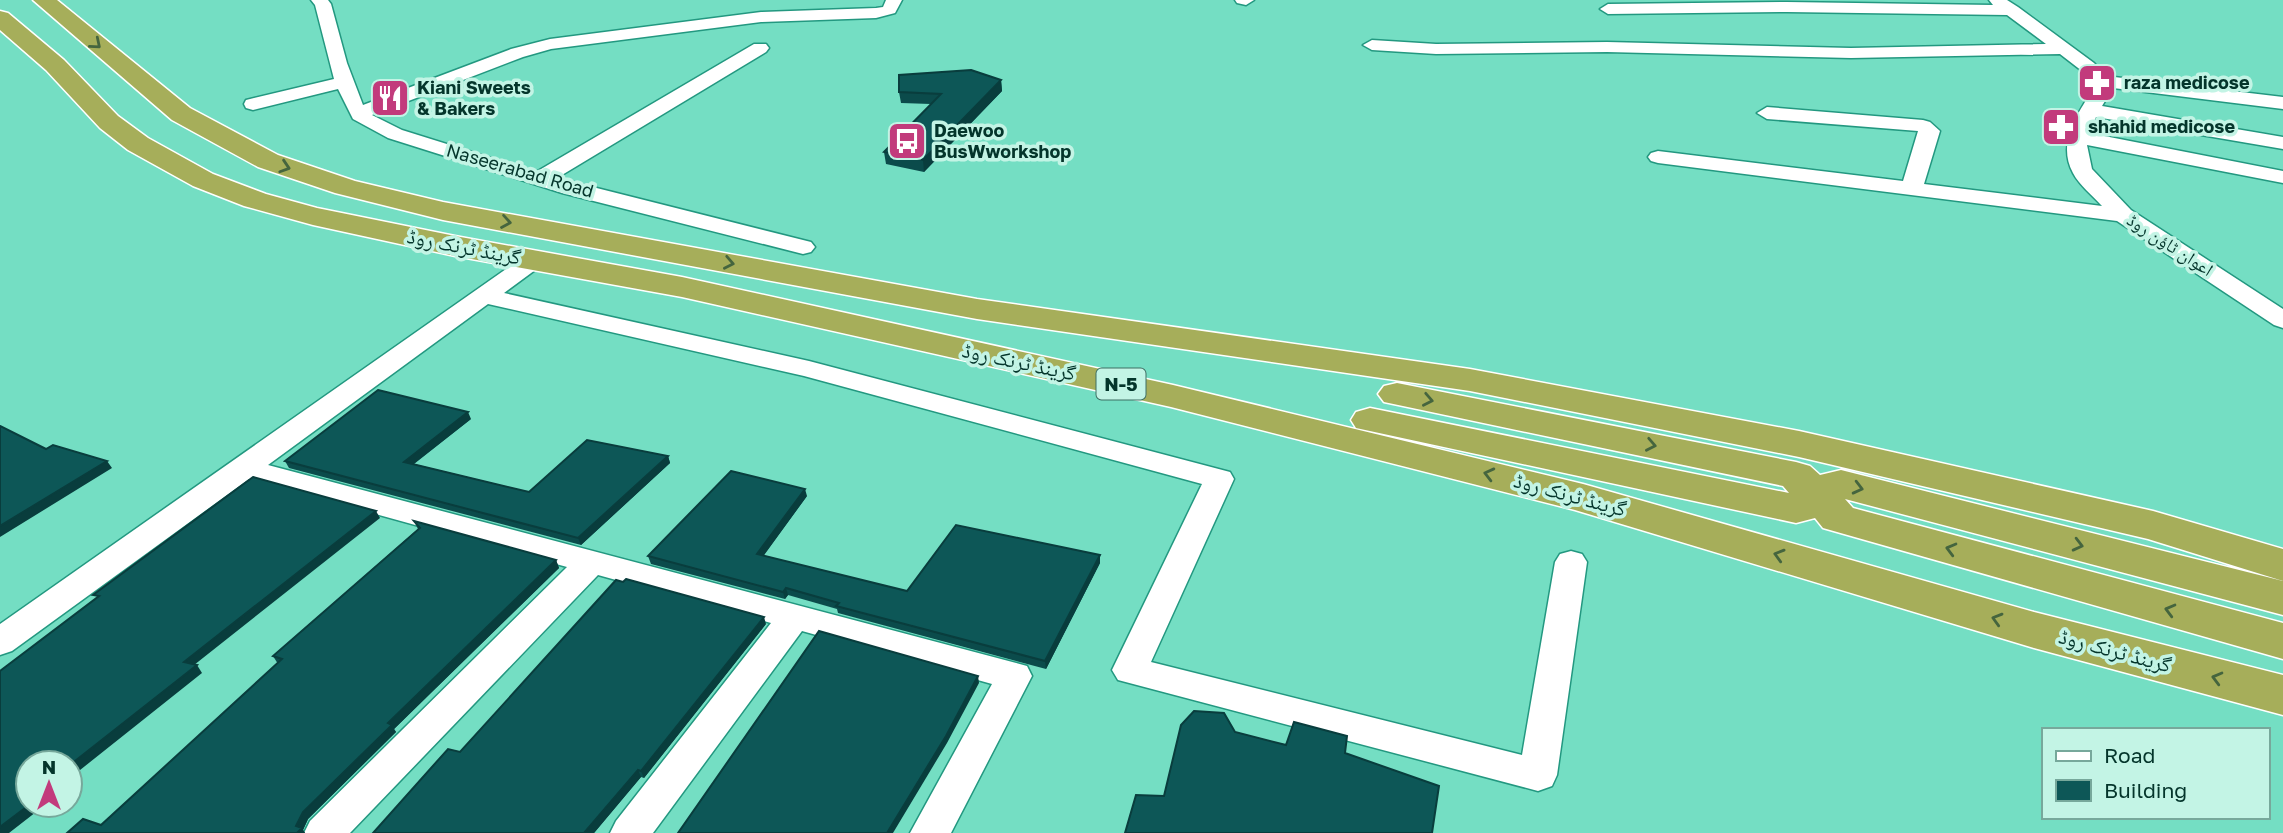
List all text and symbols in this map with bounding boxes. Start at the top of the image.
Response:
one-way arrow [87,36,100,48]
pharmacy icon: raza medicose [2076,62,2118,104]
place label: raza medicose [2124,71,2250,93]
place label: Kiani Sweets & Bakers [417,76,531,119]
restaurant icon: Kiani Sweets & Bakers [369,77,411,119]
pharmacy icon: shahid medicose [2040,106,2082,148]
place label: shahid medicose [2088,115,2235,137]
place label: Daewoo BusWworkshop [934,119,1071,162]
bus stop icon: Daewoo BusWworkshop [886,120,928,162]
street label: Naseerabad Road [444,138,596,202]
one-way arrow [279,159,291,173]
street label: اعوان ٹاؤن روڈ [2123,208,2218,281]
one-way arrow [500,214,512,229]
street label: گرینڈ ٹرنک روڈ [405,222,524,270]
one-way arrow [724,255,735,270]
street label: گرینڈ ٹرنک روڈ [960,336,1079,386]
road number: N-5 [1096,368,1146,400]
one-way arrow [1422,392,1434,407]
one-way arrow [1645,437,1657,452]
street label: گرینڈ ٹرنک روڈ [1511,467,1630,522]
one-way arrow [1483,468,1495,482]
one-way arrow [1851,480,1863,495]
one-way arrow [2072,537,2084,551]
one-way arrow [1945,543,1957,557]
one-way arrow [1773,549,1785,564]
one-way arrow [2164,603,2176,618]
one-way arrow [1991,613,2003,628]
street label: گرینڈ ٹرنک روڈ [2056,623,2175,678]
one-way arrow [2211,671,2223,686]
legend [2042,728,2269,819]
text: Road [2104,742,2155,768]
north arrow [14,749,84,819]
text: N [42,755,56,778]
text: Building [2104,777,2187,803]

